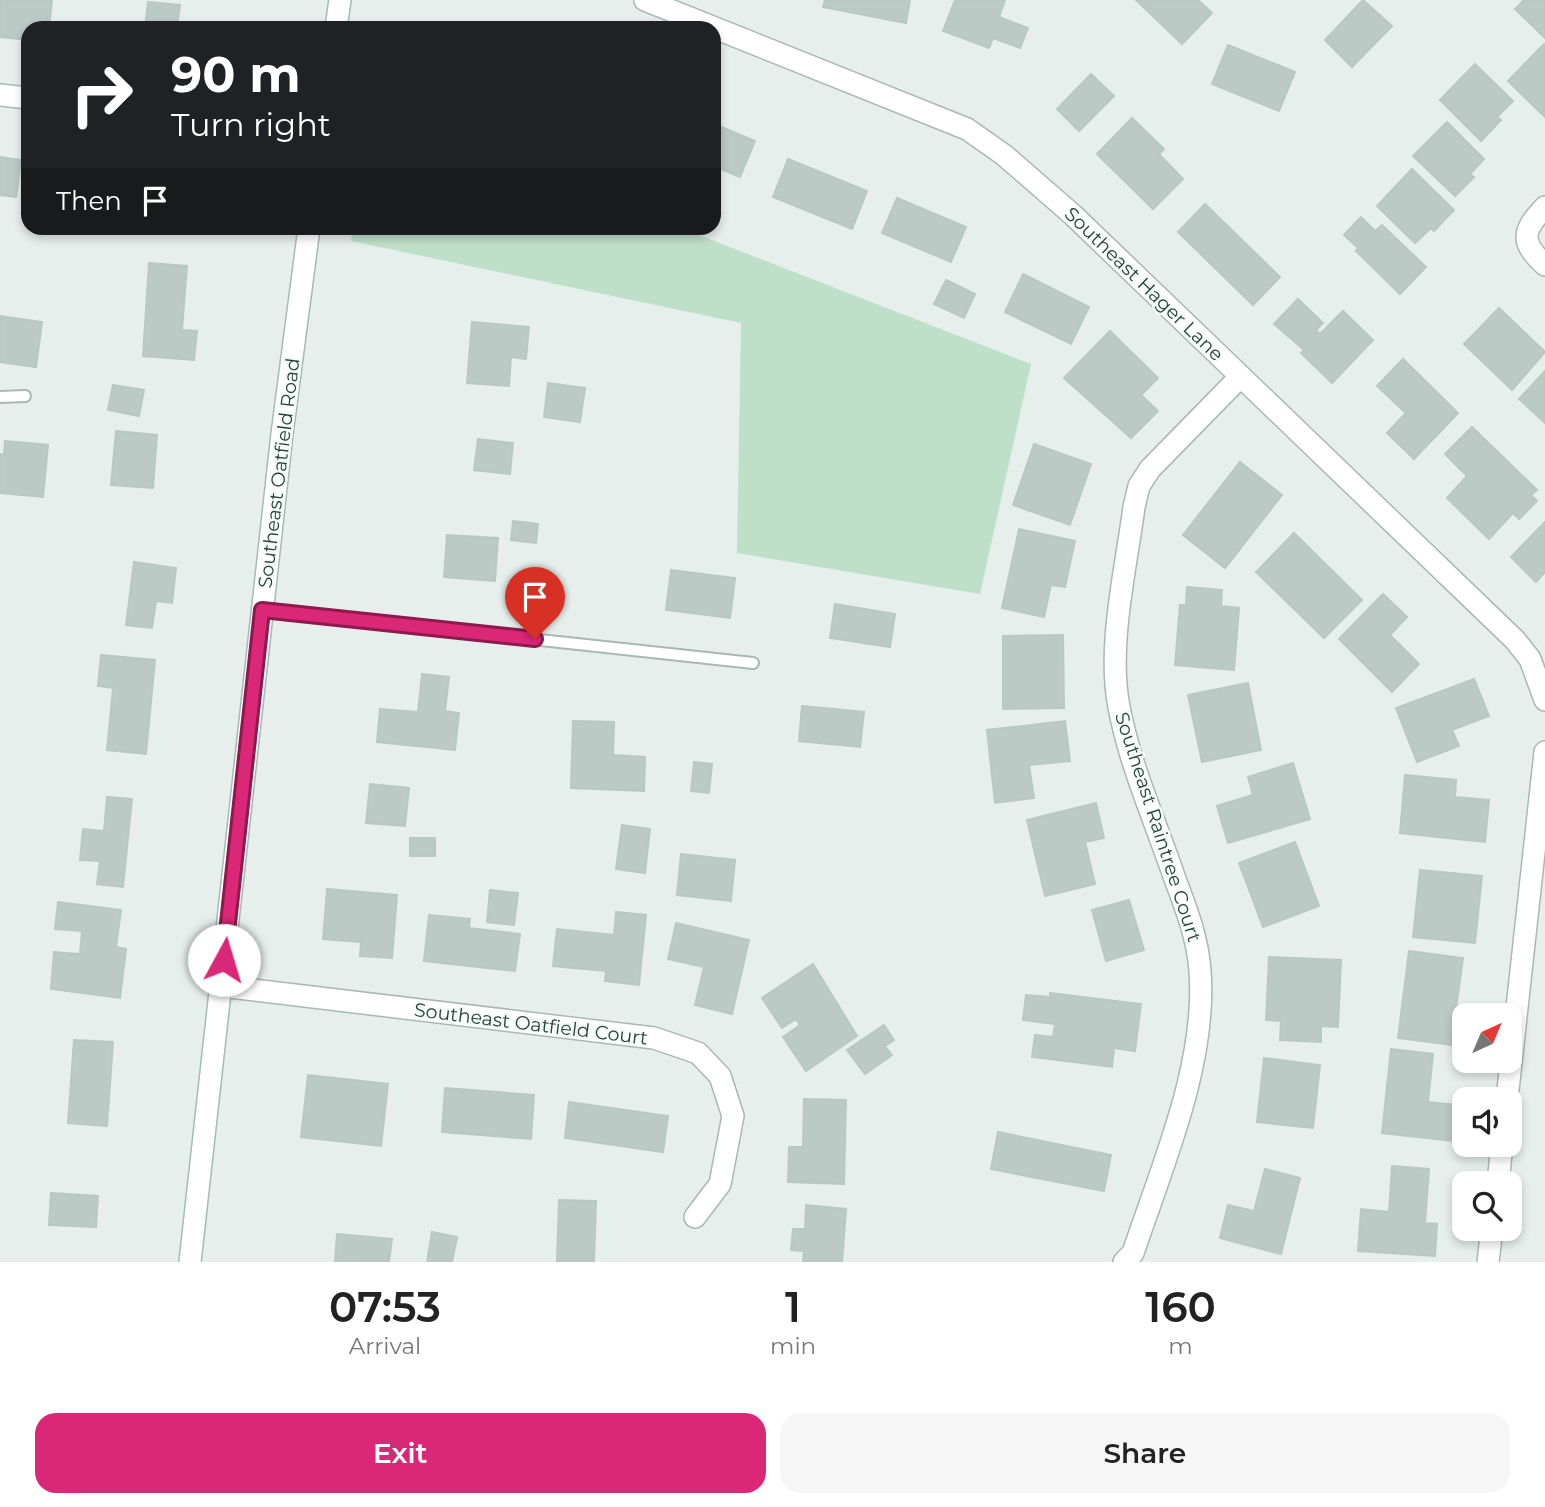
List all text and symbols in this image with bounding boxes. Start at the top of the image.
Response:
text: 90 m [171,45,301,104]
icon: right [56,49,147,140]
text: Turn right [171,105,331,144]
icon: arrive [136,182,174,220]
text: Then [56,185,122,217]
street label: Southeast Hager Lane [1060,202,1228,366]
street label: Southeast Oatfield Road [253,357,305,589]
pin [505,567,565,639]
icon: arrive [516,578,554,616]
street label: Southeast Raintree Court [1110,709,1206,945]
position arrow [187,923,261,997]
street label: Southeast Oatfield Court [413,998,649,1050]
north arrow [1452,1003,1522,1073]
map controls [1452,1003,1522,1241]
button: sound [1452,1087,1522,1157]
button: search [1452,1171,1522,1241]
text: 07:53 [329,1281,441,1333]
text: 1 [785,1281,801,1333]
text: 160 [1145,1281,1216,1333]
text: Arrival [349,1332,421,1360]
text: min [770,1332,816,1360]
text: m [1168,1332,1193,1360]
button: Exit [35,1413,766,1493]
button: Share [780,1413,1510,1493]

